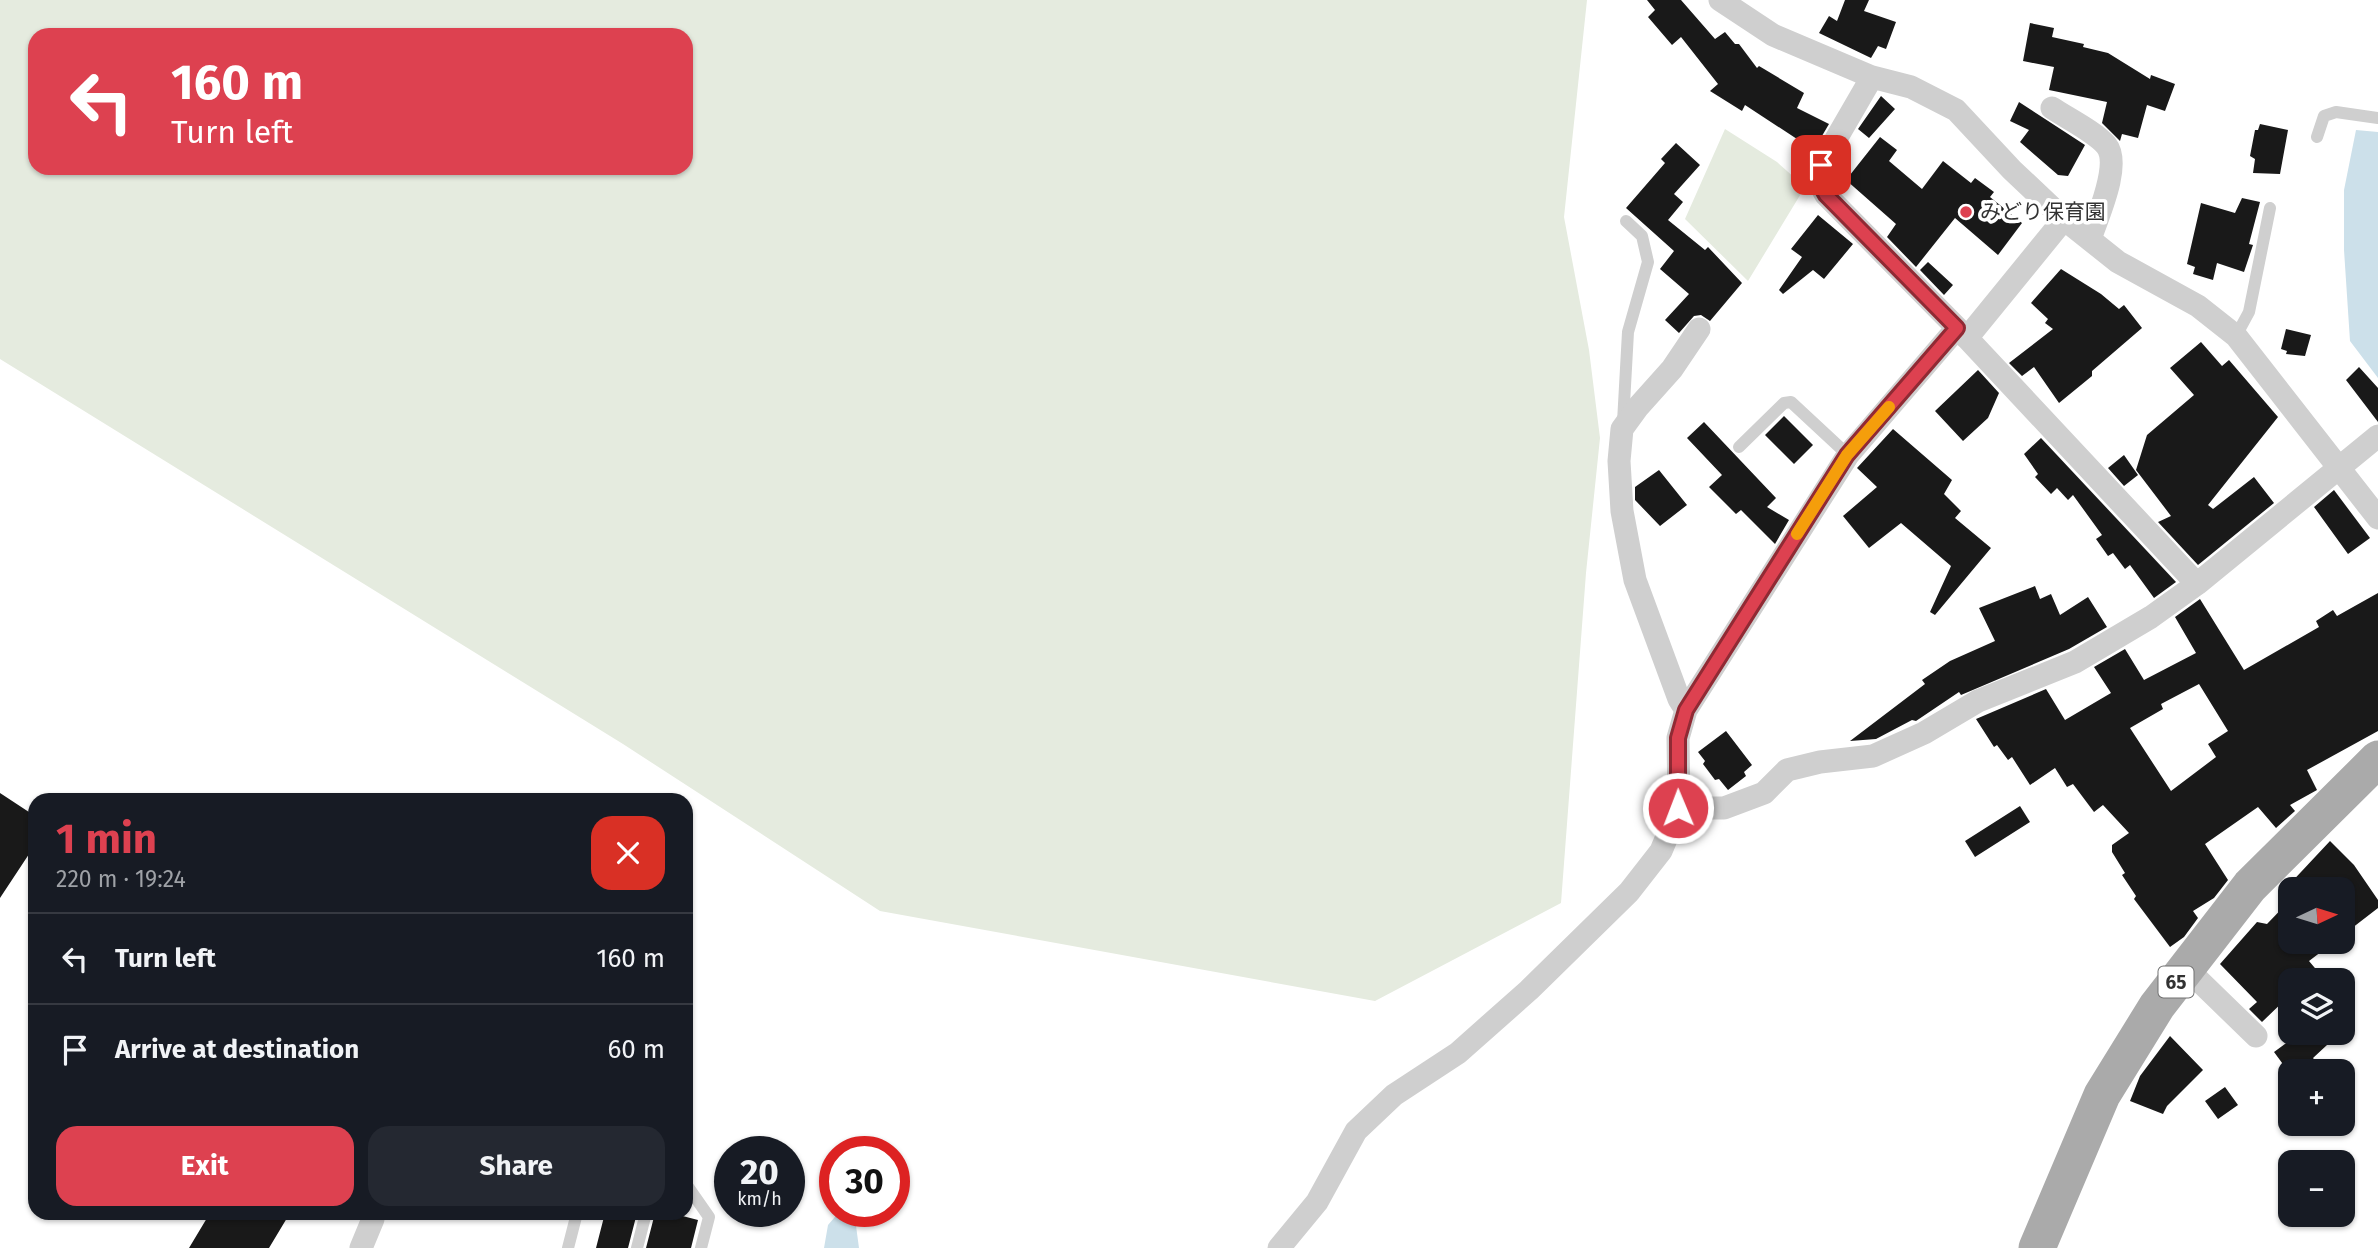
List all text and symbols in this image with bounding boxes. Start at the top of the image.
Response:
text: 160 m [171,53,303,112]
icon: left [56,56,147,147]
text: Turn left [171,113,293,151]
pin [1791,135,1851,195]
icon: arrive [1802,146,1840,184]
place label: みどり保育園 [1980,199,2106,225]
marker: みどり保育園 [1958,204,1974,220]
position arrow [1641,771,1715,845]
text: 1 min [56,814,157,864]
button: close [591,816,665,890]
text: 220 m · 19:24 [56,865,186,893]
north arrow [2278,877,2356,954]
map controls [2278,877,2355,1227]
icon: left [56,940,94,978]
text: Turn left [115,943,216,974]
text: 160 m [596,943,665,974]
road number: 65 [2158,966,2194,998]
button: layers [2278,968,2355,1045]
icon: arrive [56,1031,94,1069]
text: Arrive at destination [115,1034,359,1065]
text: 60 m [607,1034,665,1065]
button: + [2278,1059,2355,1136]
button: Exit [56,1126,354,1206]
button: Share [368,1126,665,1206]
speed limit sign: 30 [819,1136,910,1227]
button: − [2278,1150,2355,1227]
text: 20 [740,1151,779,1193]
text: km/h [737,1188,782,1210]

